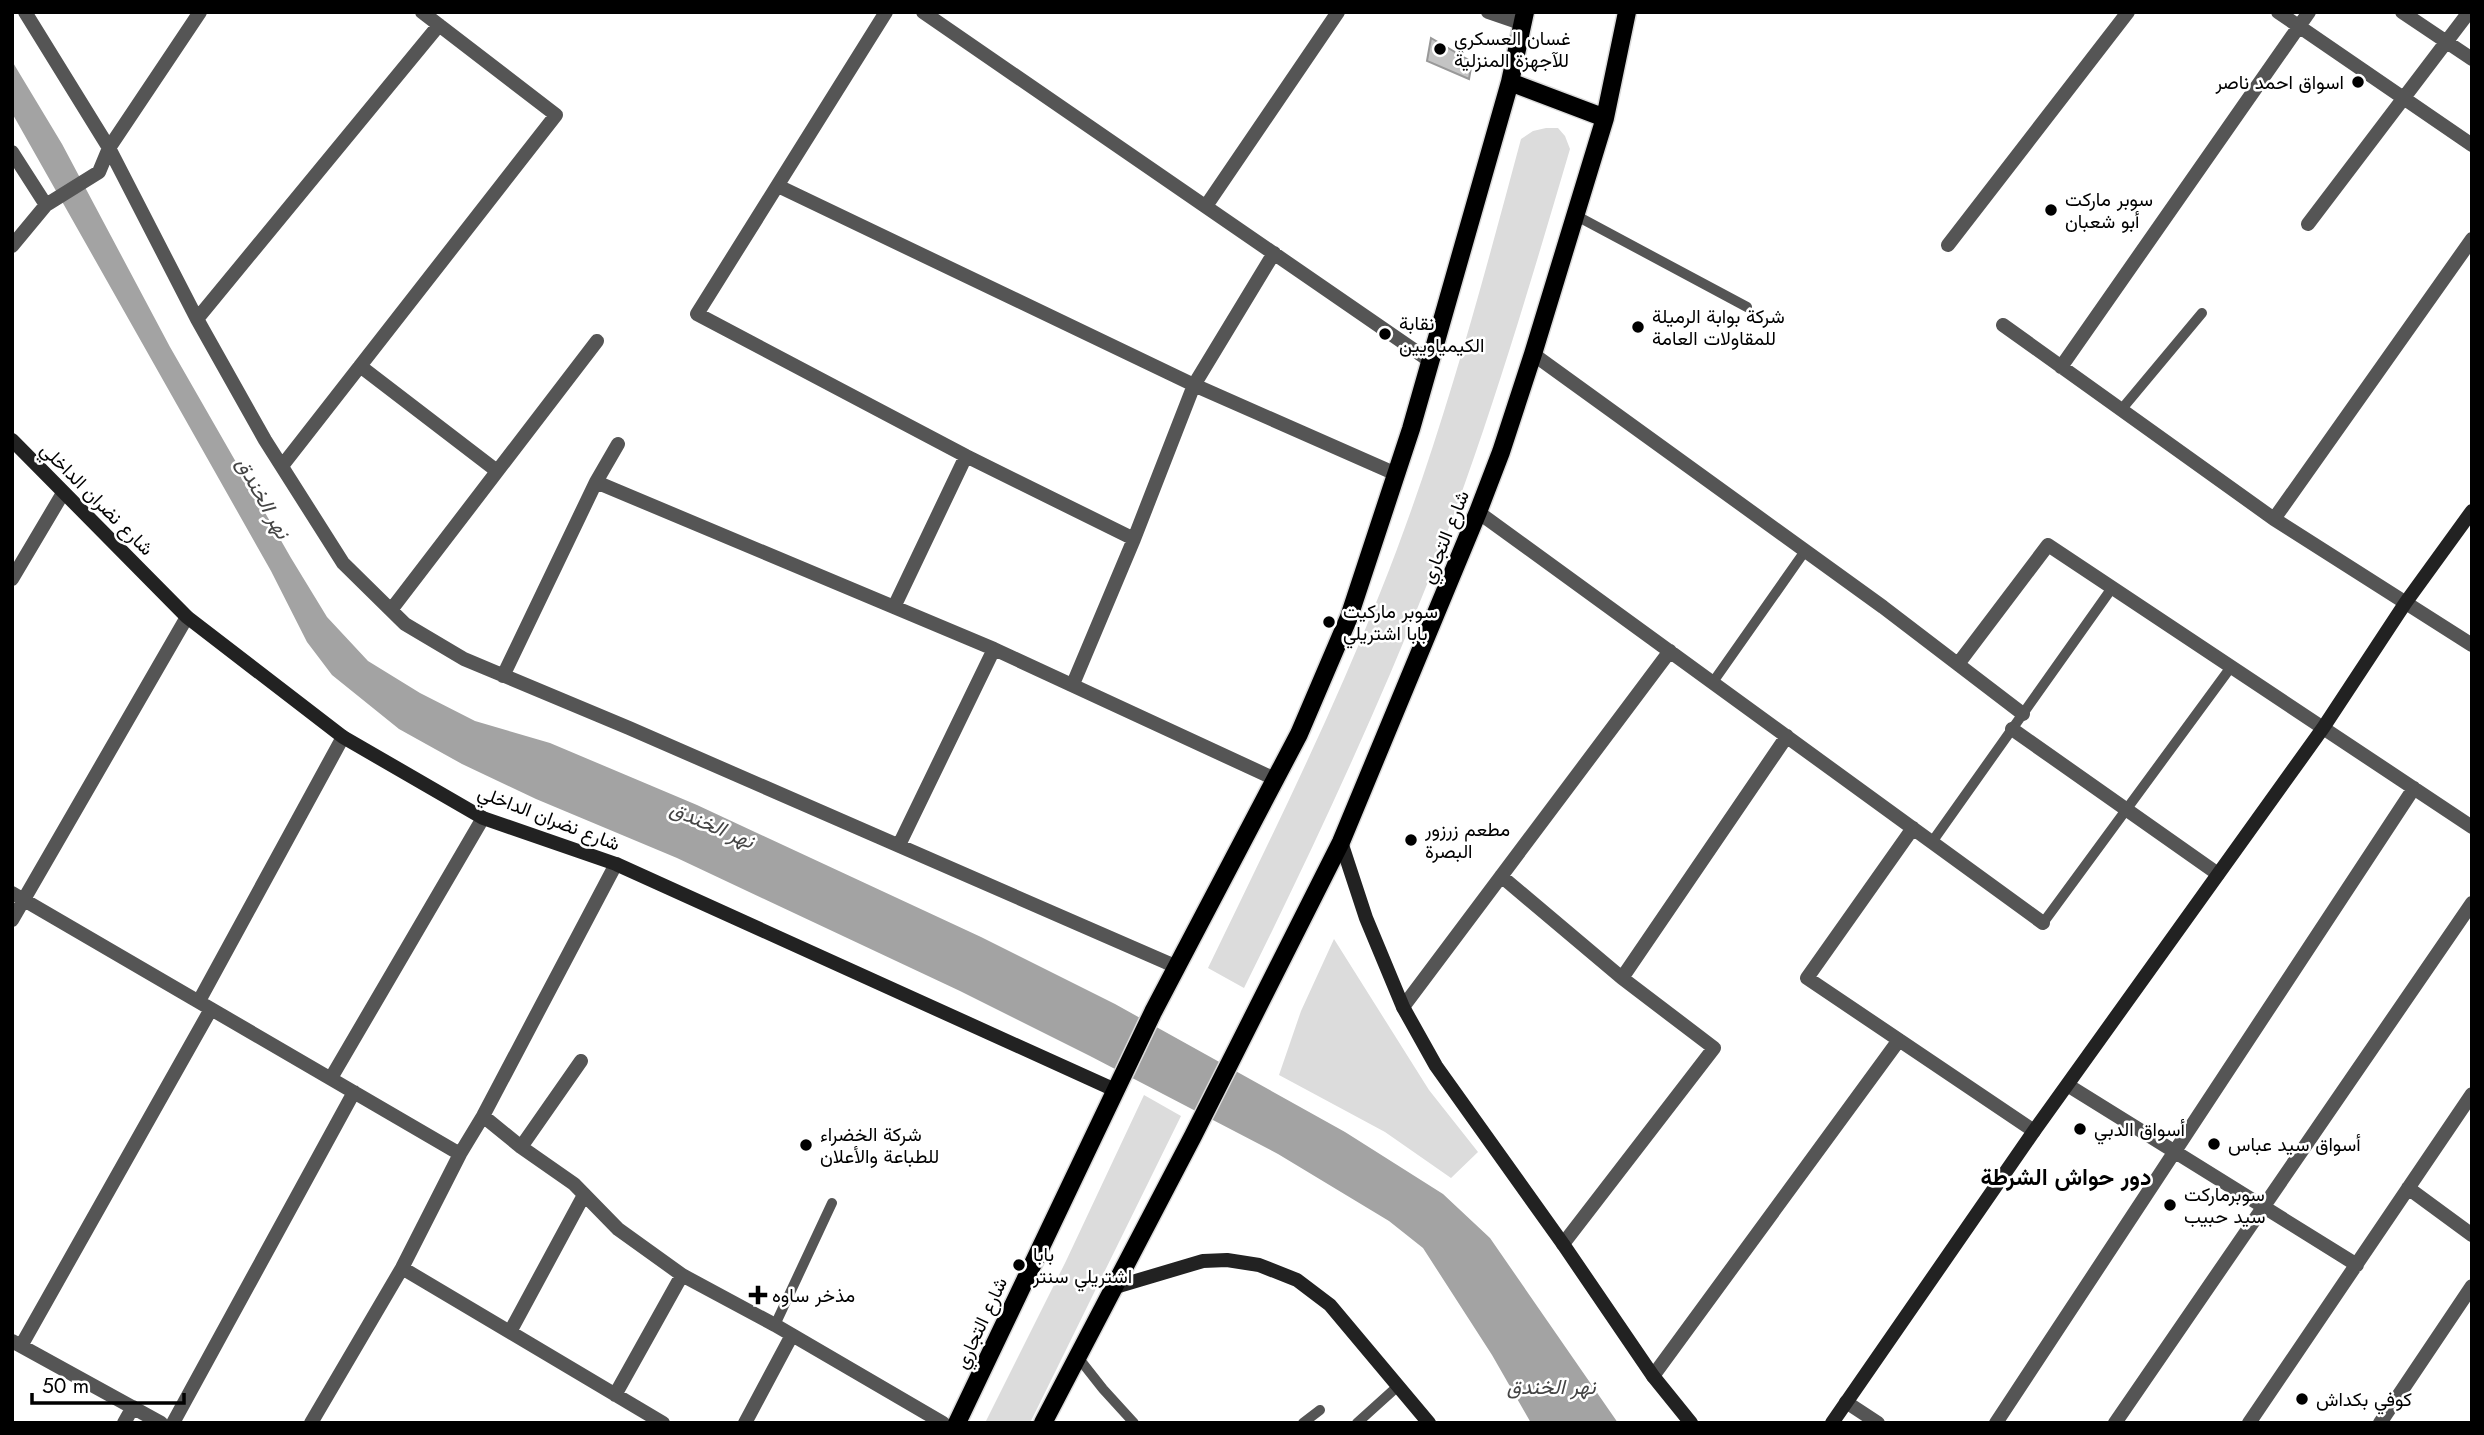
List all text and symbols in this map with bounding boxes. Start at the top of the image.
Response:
place label: غسان العسكري للآجهزة المنزلية [1454,25,1571,74]
marker: غسان العسكري للآجهزة المنزلية [1432,41,1448,57]
place label: اسواق احمد ناصر [2214,69,2344,96]
marker: اسواق احمد ناصر [2350,74,2366,90]
place label: سوبر ماركت أبو شعبان [2065,186,2153,235]
marker: سوبر ماركت أبو شعبان [2043,202,2059,218]
place label: شركة بوابة الرميلة للمقاولات العامة [1652,303,1785,352]
place label: نقابة الكيمياويين [1399,310,1485,359]
marker: شركة بوابة الرميلة للمقاولات العامة [1630,319,1646,335]
marker: نقابة الكيمياويين [1377,326,1393,342]
street label: شارع نضران الداخلي [33,436,160,563]
water label: نهر الخندق [228,452,298,545]
street label: شارع التجاري [1414,486,1478,588]
place label: سوبر ماركيت بابا اشتريلي [1343,598,1438,649]
marker: سوبر ماركيت بابا اشتريلي [1321,614,1337,630]
street label: شارع نضران الداخلي [473,778,624,859]
water label: نهر الخندق [665,794,760,857]
place label: مطعم زرزور البصرة [1424,816,1510,865]
marker: مطعم زرزور البصرة [1403,832,1419,848]
place label: أسواق الدبي [2094,1116,2185,1145]
place label: شركة الخضراء للطباعة والأعلان [820,1121,939,1170]
marker: أسواق الدبي [2072,1121,2088,1137]
place label: أسواق سيد عباس [2228,1131,2361,1158]
marker: أسواق سيد عباس [2206,1136,2222,1152]
marker: شركة الخضراء للطباعة والأعلان [798,1137,814,1153]
district label: دور حواش الشرطة [1981,1160,2151,1194]
place label: سوبرماركت سيد حبيب [2184,1181,2266,1230]
marker: سوبرماركت سيد حبيب [2162,1197,2178,1213]
place label: بابا اشتريلي سنتر [1032,1241,1132,1292]
marker: بابا اشتريلي سنتر [1011,1257,1027,1273]
street label: شارع التجاري [948,1273,1016,1374]
place label: مذخر ساوه [772,1282,855,1309]
marker: مذخر ساوه [750,1287,766,1303]
scale bar [32,1362,184,1406]
text: 50 m [42,1371,89,1401]
water label: نهر الخندق [1507,1372,1596,1402]
place label: كوفي بكداش [2316,1386,2412,1415]
marker: كوفي بكداش [2294,1391,2310,1407]

